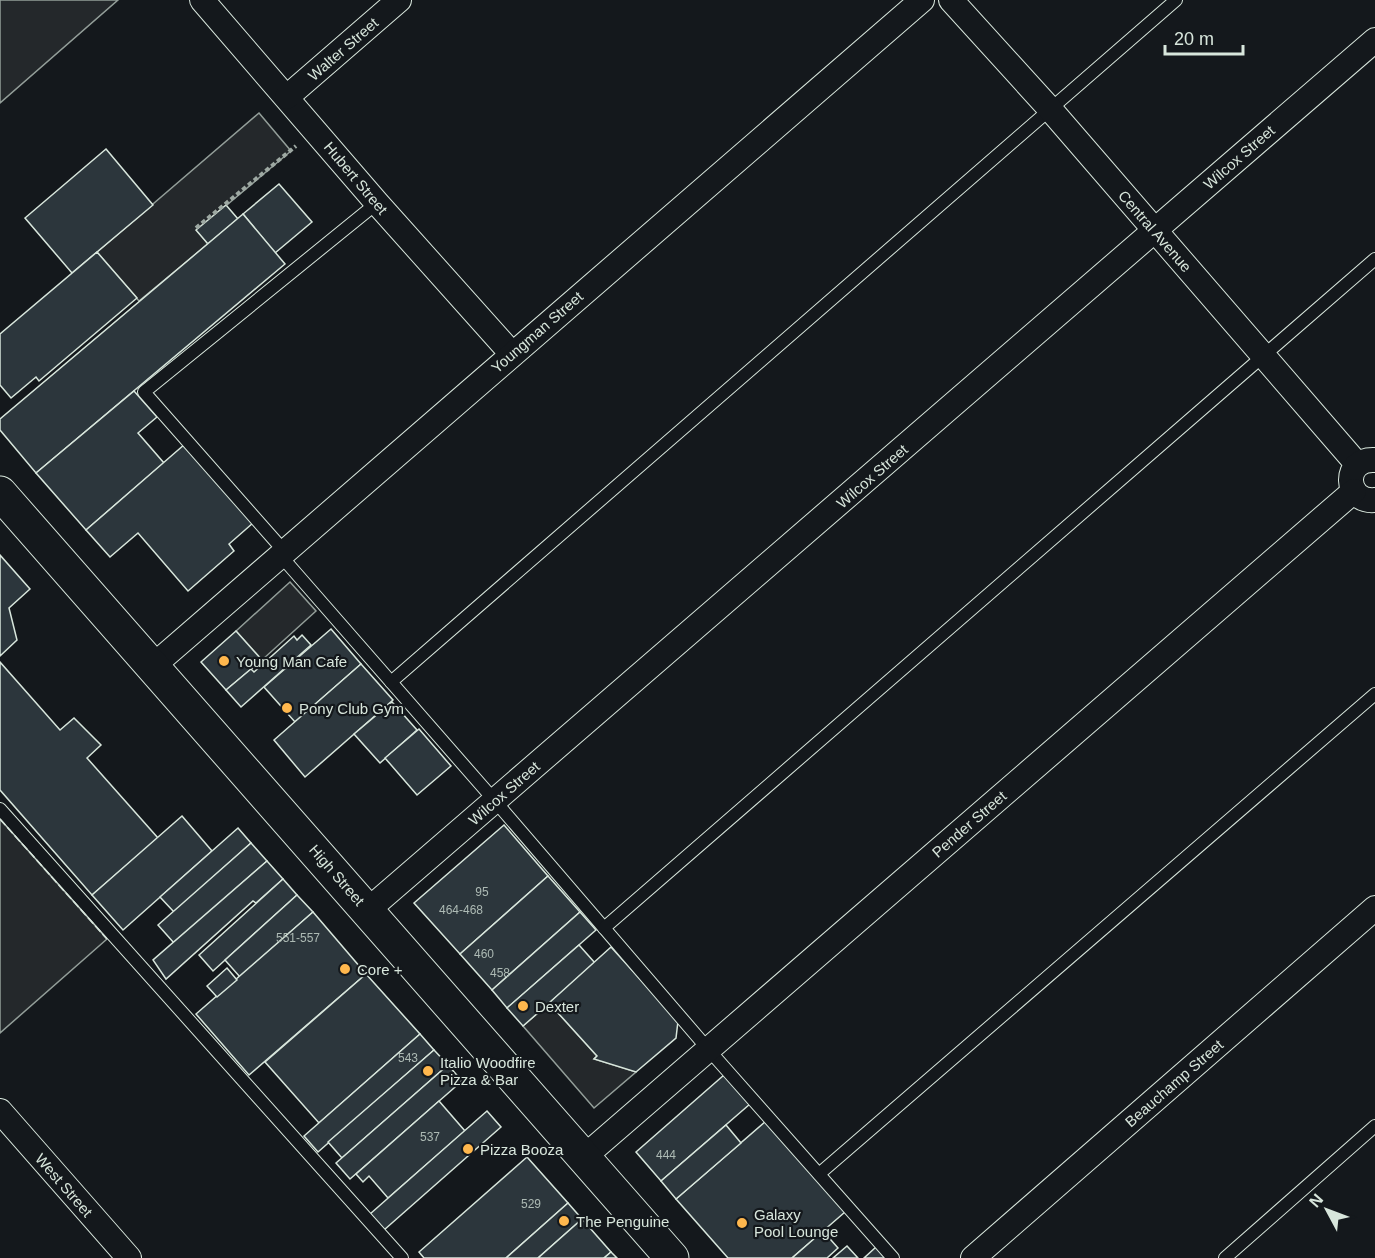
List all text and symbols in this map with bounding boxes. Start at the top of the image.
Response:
street label: Walter Street [305,14,382,84]
scale bar [1165,18,1243,56]
text: 20 m [1174,29,1214,49]
street label: Wilcox Street [1200,121,1279,192]
street label: Hubert Street [321,138,392,218]
street label: Central Avenue [1115,187,1195,275]
street label: Youngman Street [488,287,587,376]
street label: Wilcox Street [833,440,912,511]
place label: Young Man Cafe [236,653,347,670]
marker: Young Man Cafe [217,654,231,668]
place label: Pony Club Gym [299,700,404,717]
marker: Pony Club Gym [280,701,294,715]
street label: Wilcox Street [465,757,544,828]
street label: Pender Street [928,787,1010,861]
street label: High Street [306,841,369,910]
house number: 95 [475,885,489,899]
house number: 464-468 [439,903,483,917]
house number: 551-557 [276,931,320,945]
house number: 460 [474,947,494,961]
place label: Core + [357,961,403,978]
marker: Core + [338,962,352,976]
house number: 458 [490,966,510,980]
place label: Dexter [535,998,579,1015]
marker: Dexter [516,999,530,1013]
street label: Beauchamp Street [1122,1035,1227,1130]
house number: 543 [398,1051,418,1065]
place label: Italio Woodfire Pizza & Bar [440,1054,536,1088]
marker: Italio Woodfire Pizza & Bar [421,1064,435,1078]
house number: 537 [420,1130,440,1144]
place label: Pizza Booza [480,1141,564,1158]
marker: Pizza Booza [461,1142,475,1156]
house number: 444 [656,1148,676,1162]
street label: West Street [32,1150,97,1221]
north arrow [1297,1180,1357,1240]
text: N [1306,1191,1326,1210]
house number: 529 [521,1197,541,1211]
place label: Galaxy Pool Lounge [754,1206,838,1240]
place label: The Penguine [576,1213,669,1230]
marker: The Penguine [557,1214,571,1228]
marker: Galaxy Pool Lounge [735,1216,749,1230]

